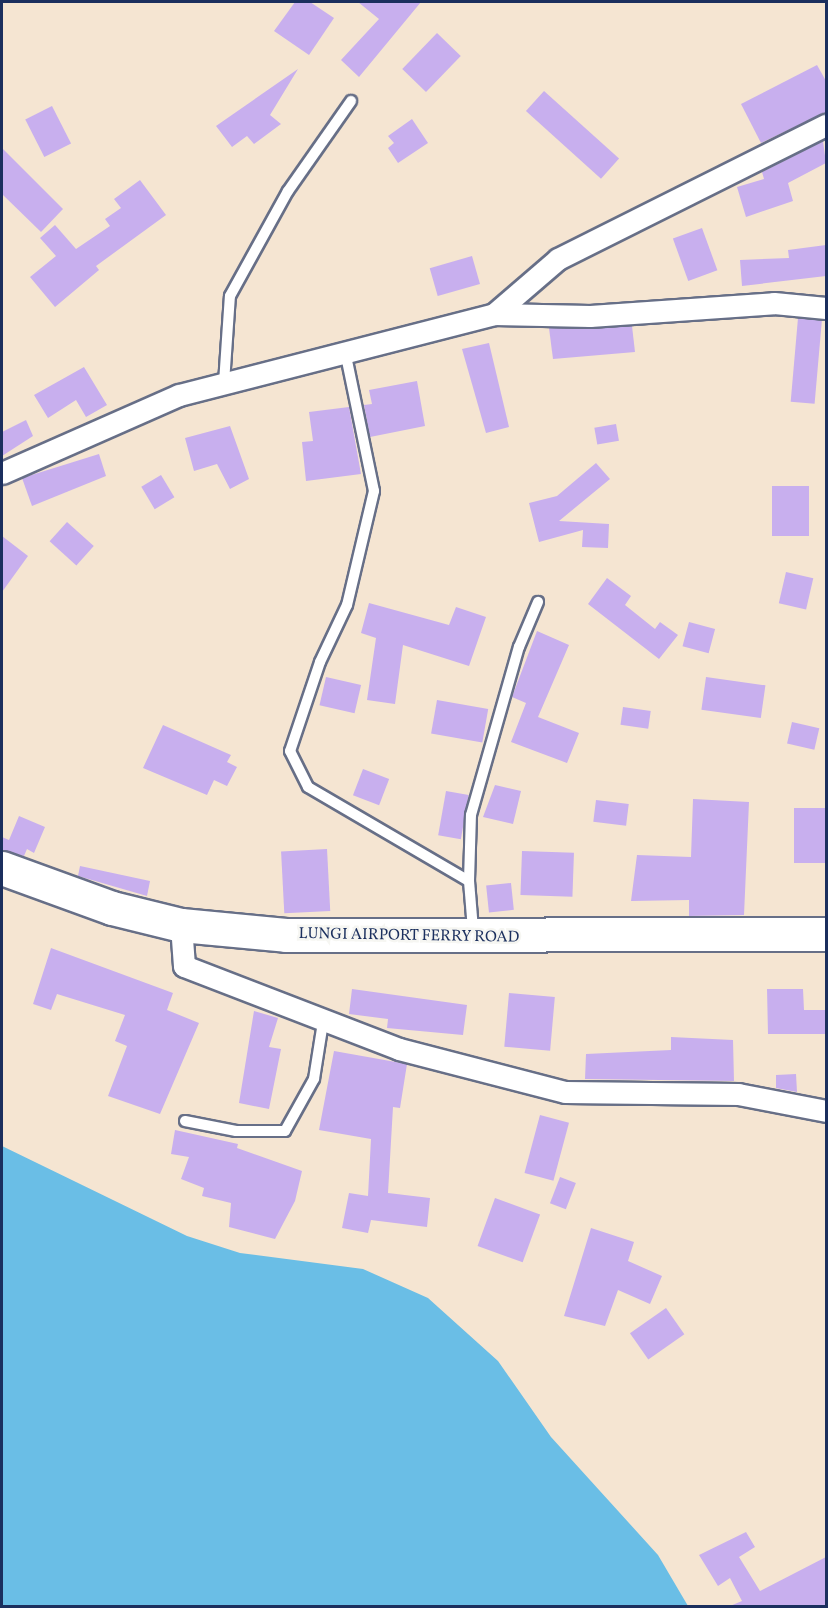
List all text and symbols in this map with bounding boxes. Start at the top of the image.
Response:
street label: LUNGI AIRPORT FERRY ROAD [298,924,520,948]

